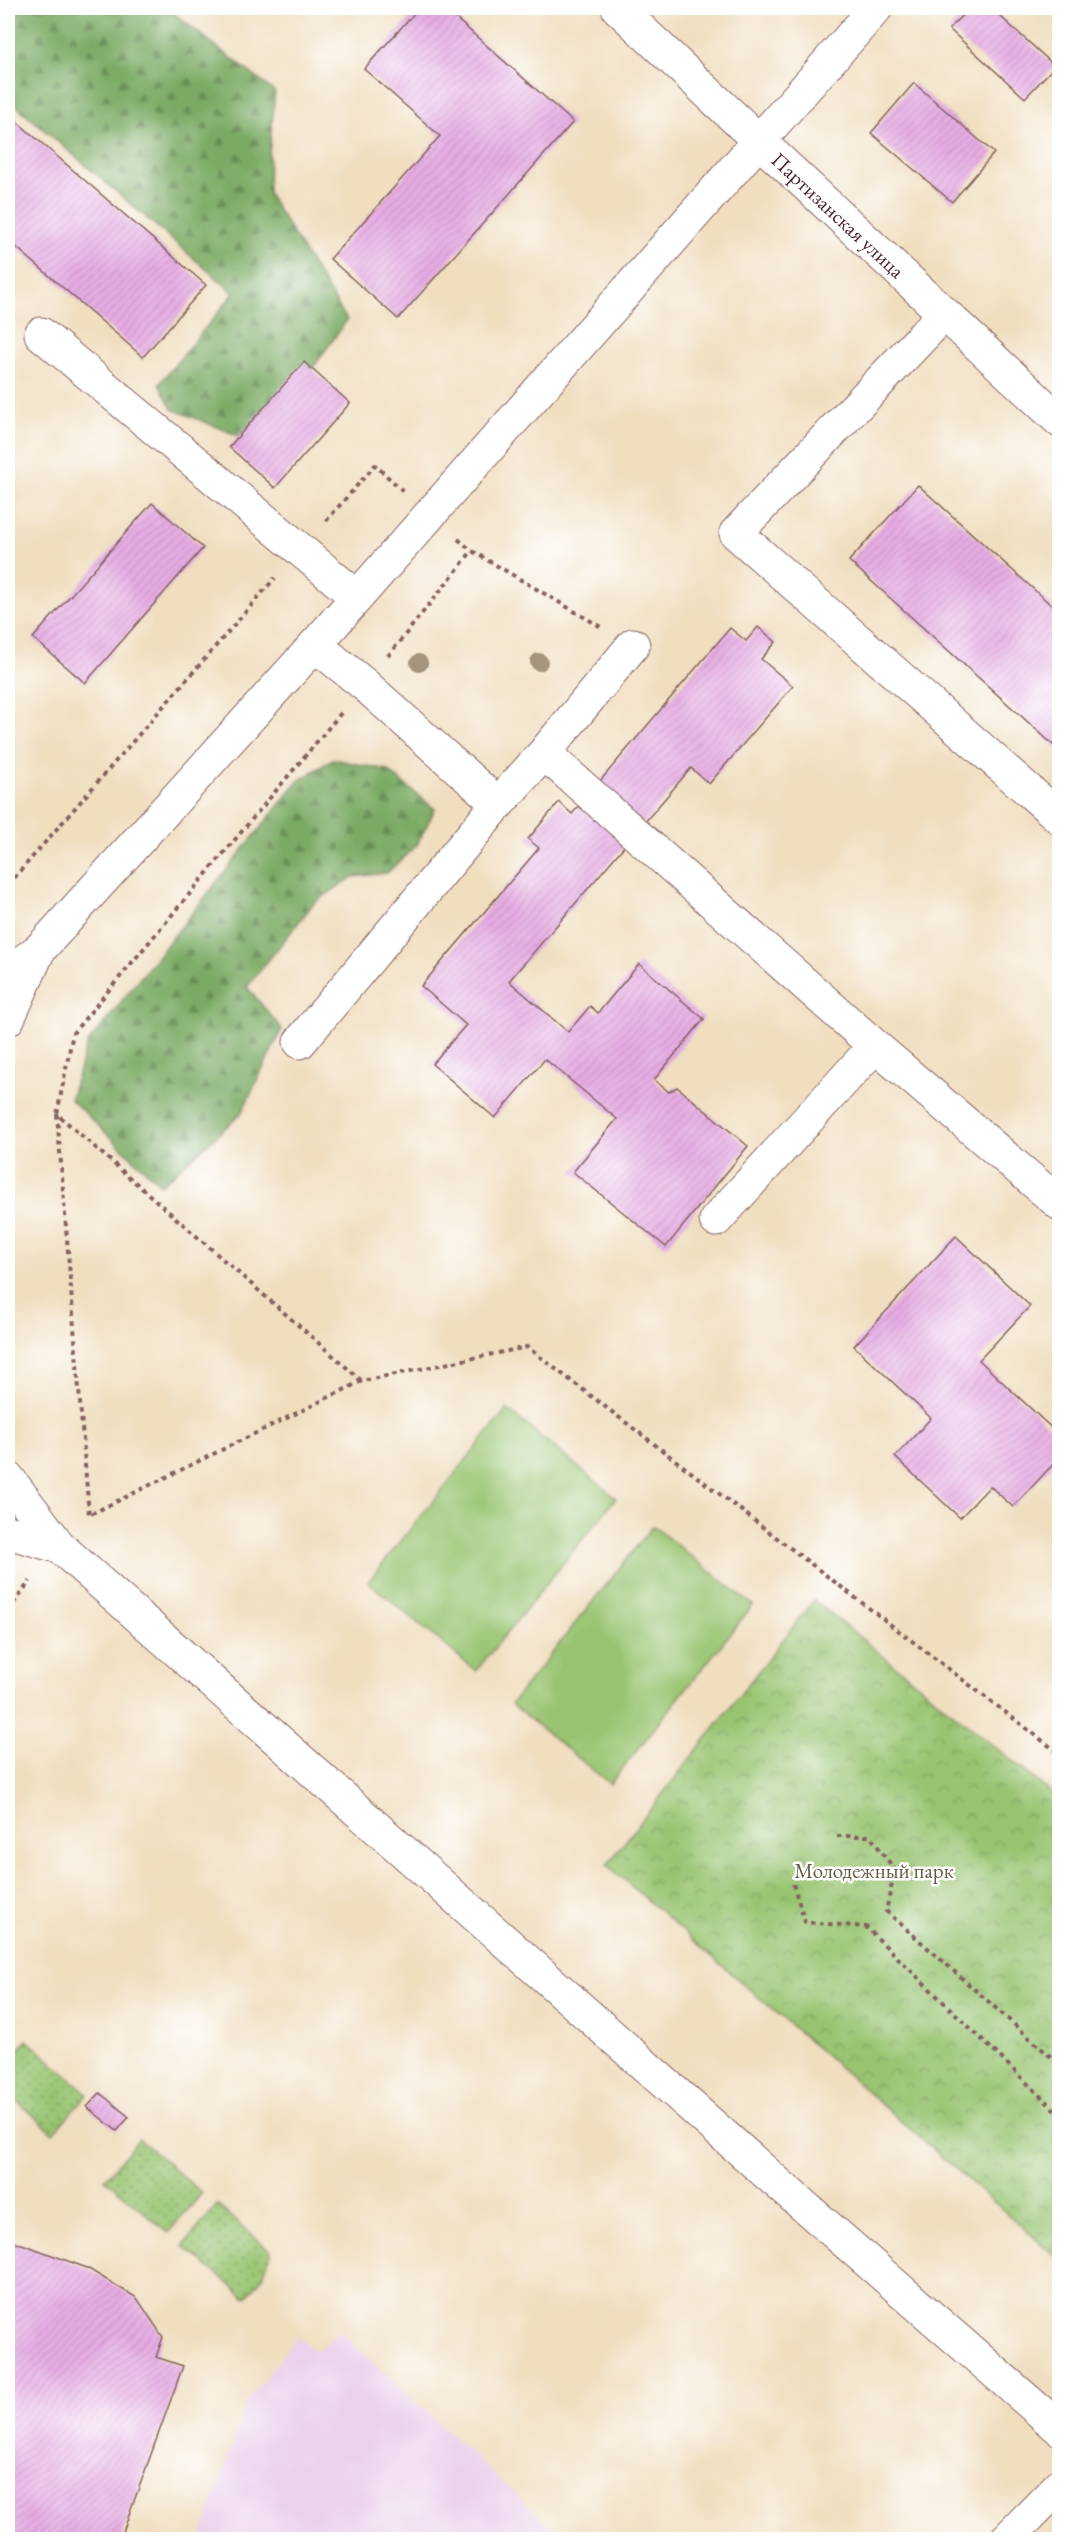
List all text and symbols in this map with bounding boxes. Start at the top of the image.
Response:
street label: Партизанская улица [766,146,911,284]
park label: Молодежный парк [794,1857,954,1884]

